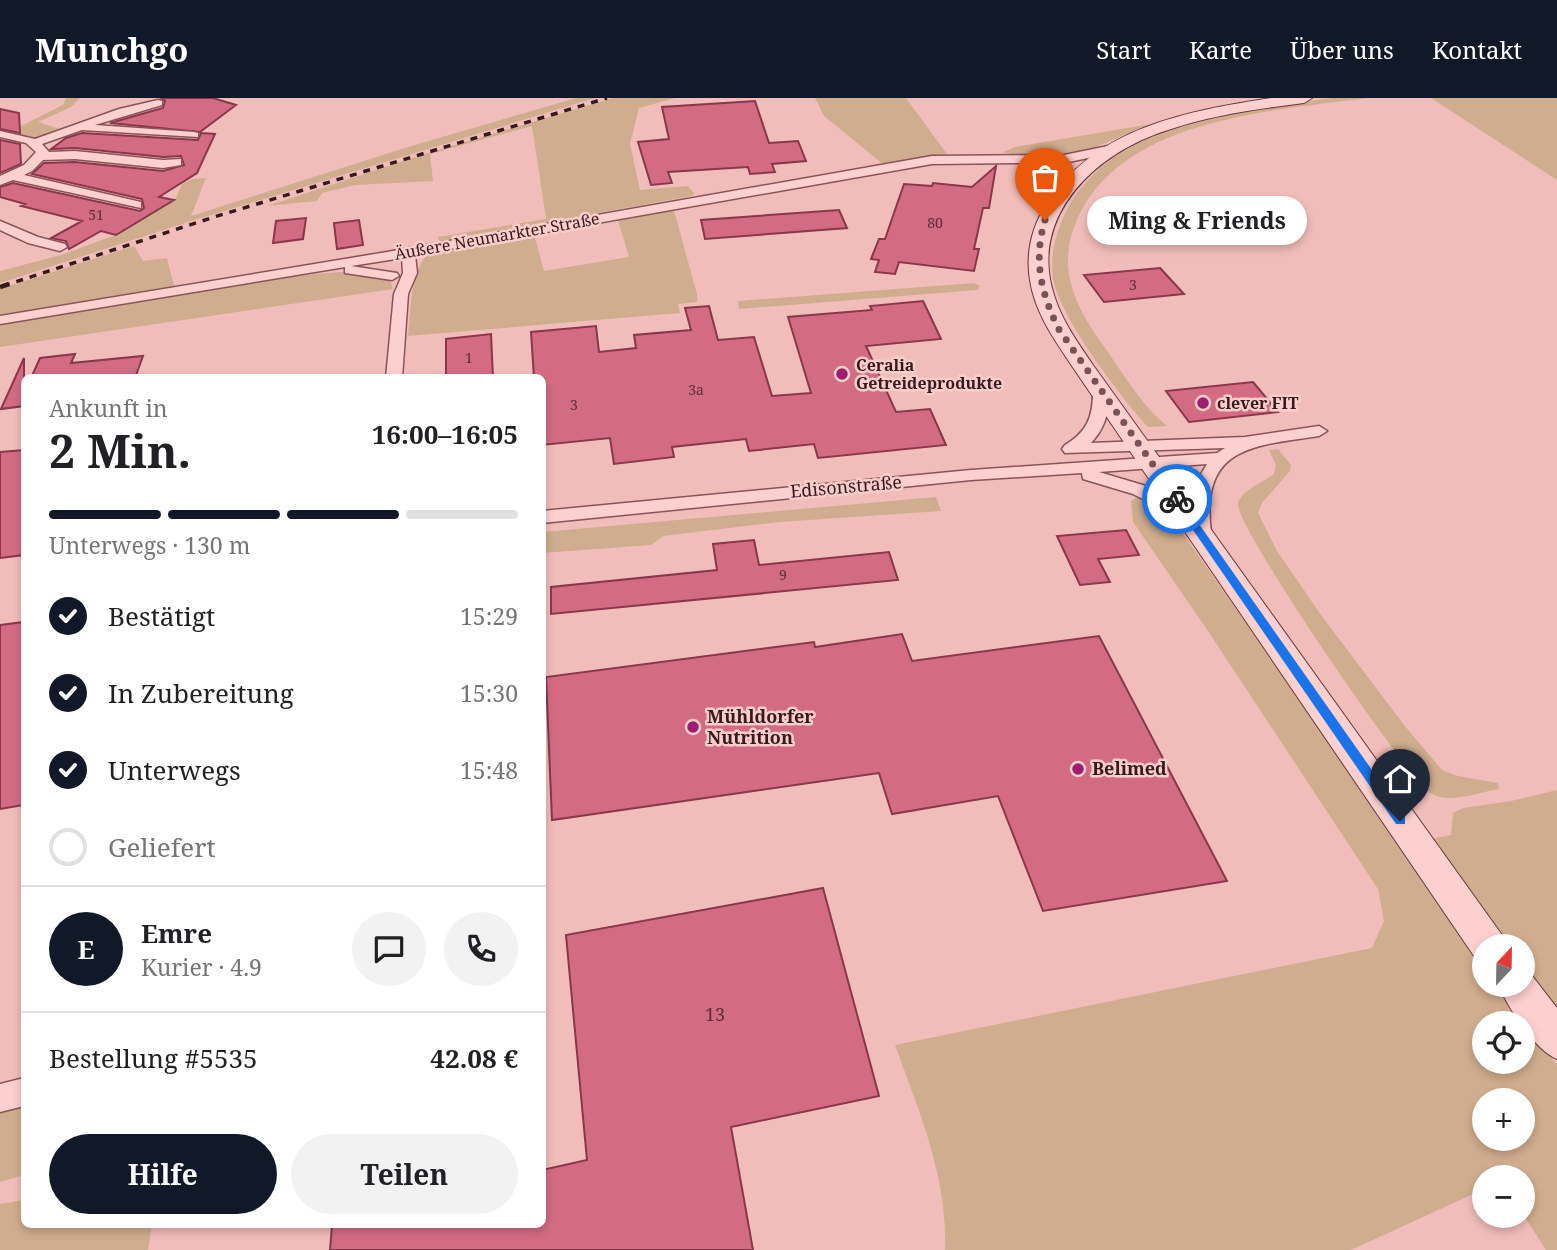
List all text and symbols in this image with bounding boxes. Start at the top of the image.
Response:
text: Munchgo [35,27,189,72]
text: Start [1096,33,1151,66]
text: Karte [1189,33,1252,66]
text: Über uns [1290,33,1394,66]
text: Kontakt [1432,33,1522,66]
pin [1015,148,1075,220]
icon: bag [1026,159,1064,197]
callout: Ming & Friends [1087,195,1308,244]
text: Ming & Friends [1108,204,1286,236]
house number: 51 [88,205,104,224]
street label: Äußere Neumarkter Straße [393,207,601,265]
house number: 80 [927,213,943,232]
house number: 3 [1129,275,1137,294]
house number: 1 [465,348,473,367]
place label: Ceralia Getreideprodukte [856,354,1002,394]
marker: Ceralia Getreideprodukte [834,366,850,382]
house number: 3a [688,380,704,399]
text: Ankunft in [49,392,168,424]
place label: clever FIT [1217,392,1299,414]
house number: 3 [570,395,578,414]
marker: clever FIT [1195,395,1211,411]
text: 16:00–16:05 [372,416,518,452]
text: 2 Min. [49,419,191,481]
courier [1142,464,1212,534]
street label: Edisonstraße [789,469,903,503]
icon: bike [1158,480,1196,518]
text: Unterwegs · 130 m [49,529,250,561]
house number: 9 [779,565,787,584]
icon: check [49,597,87,635]
text: Bestätigt [108,598,215,634]
text: 15:29 [460,600,518,632]
icon: check [49,674,87,712]
text: In Zubereitung [108,675,294,711]
text: 15:30 [460,677,518,709]
place label: Mühldorfer Nutrition [707,704,814,749]
marker: Mühldorfer Nutrition [685,719,701,735]
pin [1370,749,1430,821]
icon: check [49,751,87,789]
text: Unterwegs [108,752,241,788]
text: 15:48 [460,754,518,786]
place label: Belimed [1092,756,1167,780]
icon: home [1381,760,1419,798]
marker: Belimed [1070,761,1086,777]
text: Geliefert [108,829,216,865]
button: chat [352,912,426,986]
button: phone [444,912,518,986]
text: Emre [141,915,212,951]
text: E [78,931,94,967]
north arrow [1472,934,1535,998]
map controls [1472,934,1535,1228]
text: Kurier · 4.9 [141,951,262,983]
house number: 13 [705,1002,725,1026]
button: locate [1472,1011,1535,1074]
text: Bestellung #5535 [49,1040,258,1076]
text: 42.08 € [430,1040,518,1076]
button: + [1472,1088,1535,1151]
button: Hilfe [49,1134,277,1214]
button: Teilen [291,1134,518,1214]
button: − [1472,1165,1535,1228]

